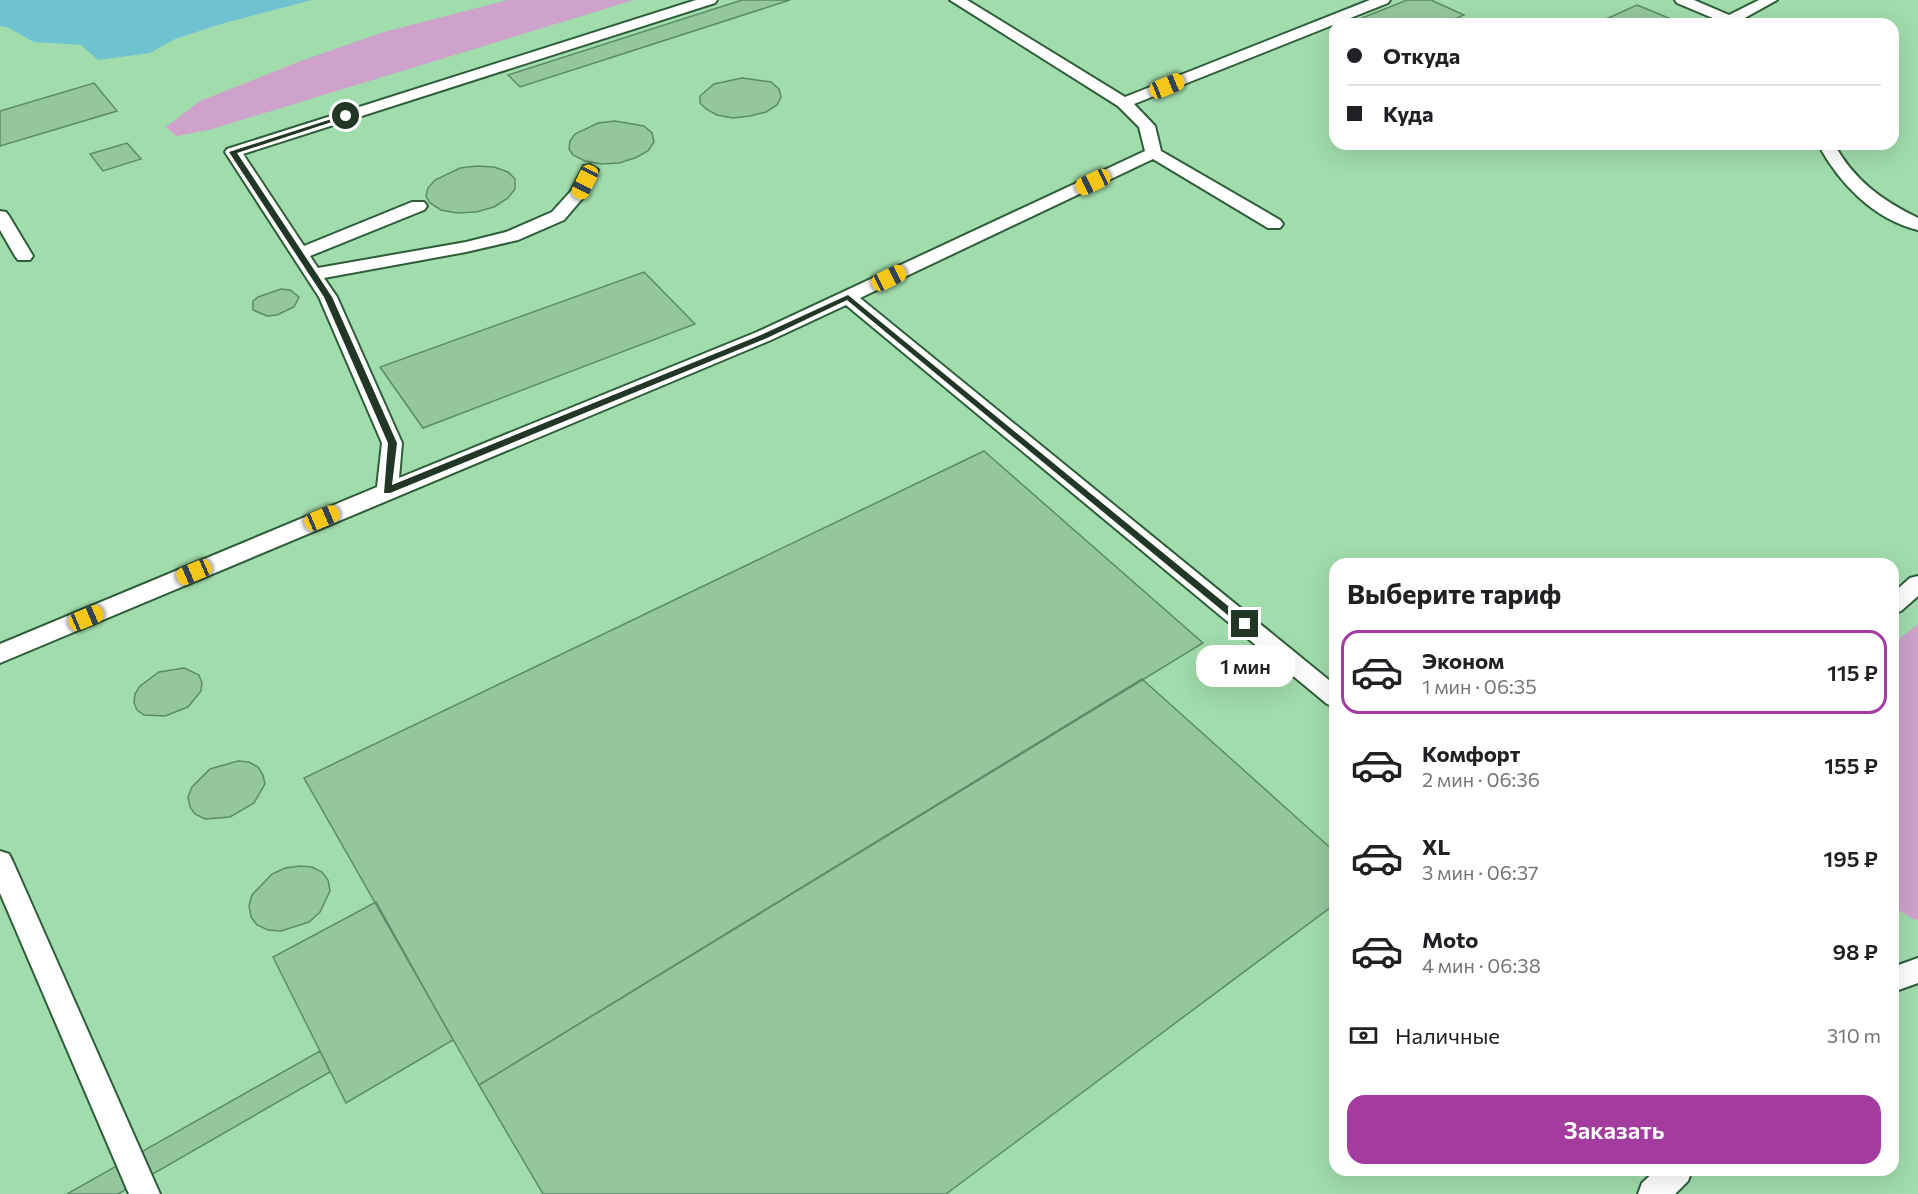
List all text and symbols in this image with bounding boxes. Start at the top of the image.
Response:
text: Откуда [1383,42,1460,69]
car [1147,71,1187,101]
text: Куда [1383,100,1433,127]
route start [332,102,359,129]
car [569,162,601,202]
car [1073,166,1113,198]
car [869,262,909,294]
car [302,503,342,533]
car [174,557,214,587]
text: Выберите тариф [1347,577,1561,610]
car [66,603,106,633]
route end [1231,610,1258,637]
callout: 1 мин [1196,645,1294,687]
icon: car [1350,645,1404,699]
text: Эконом [1422,647,1504,674]
text: 1 мин [1220,654,1271,678]
text: 115 ₽ [1827,659,1878,686]
text: 1 мин · 06:35 [1422,674,1537,698]
icon: car [1350,738,1404,792]
text: Комфорт [1422,740,1520,767]
text: 155 ₽ [1824,752,1878,779]
text: 2 мин · 06:36 [1422,767,1540,791]
icon: car [1350,831,1404,885]
text: XL [1422,833,1450,860]
text: 195 ₽ [1823,845,1878,872]
text: 3 мин · 06:37 [1422,860,1539,884]
icon: car [1350,924,1404,978]
text: Moto [1422,926,1478,953]
text: 98 ₽ [1833,938,1878,965]
text: 4 мин · 06:38 [1422,953,1541,977]
icon: cash [1347,1019,1380,1052]
text: Наличные [1395,1022,1500,1049]
text: 310 m [1827,1023,1881,1047]
button: Заказать [1347,1095,1881,1164]

